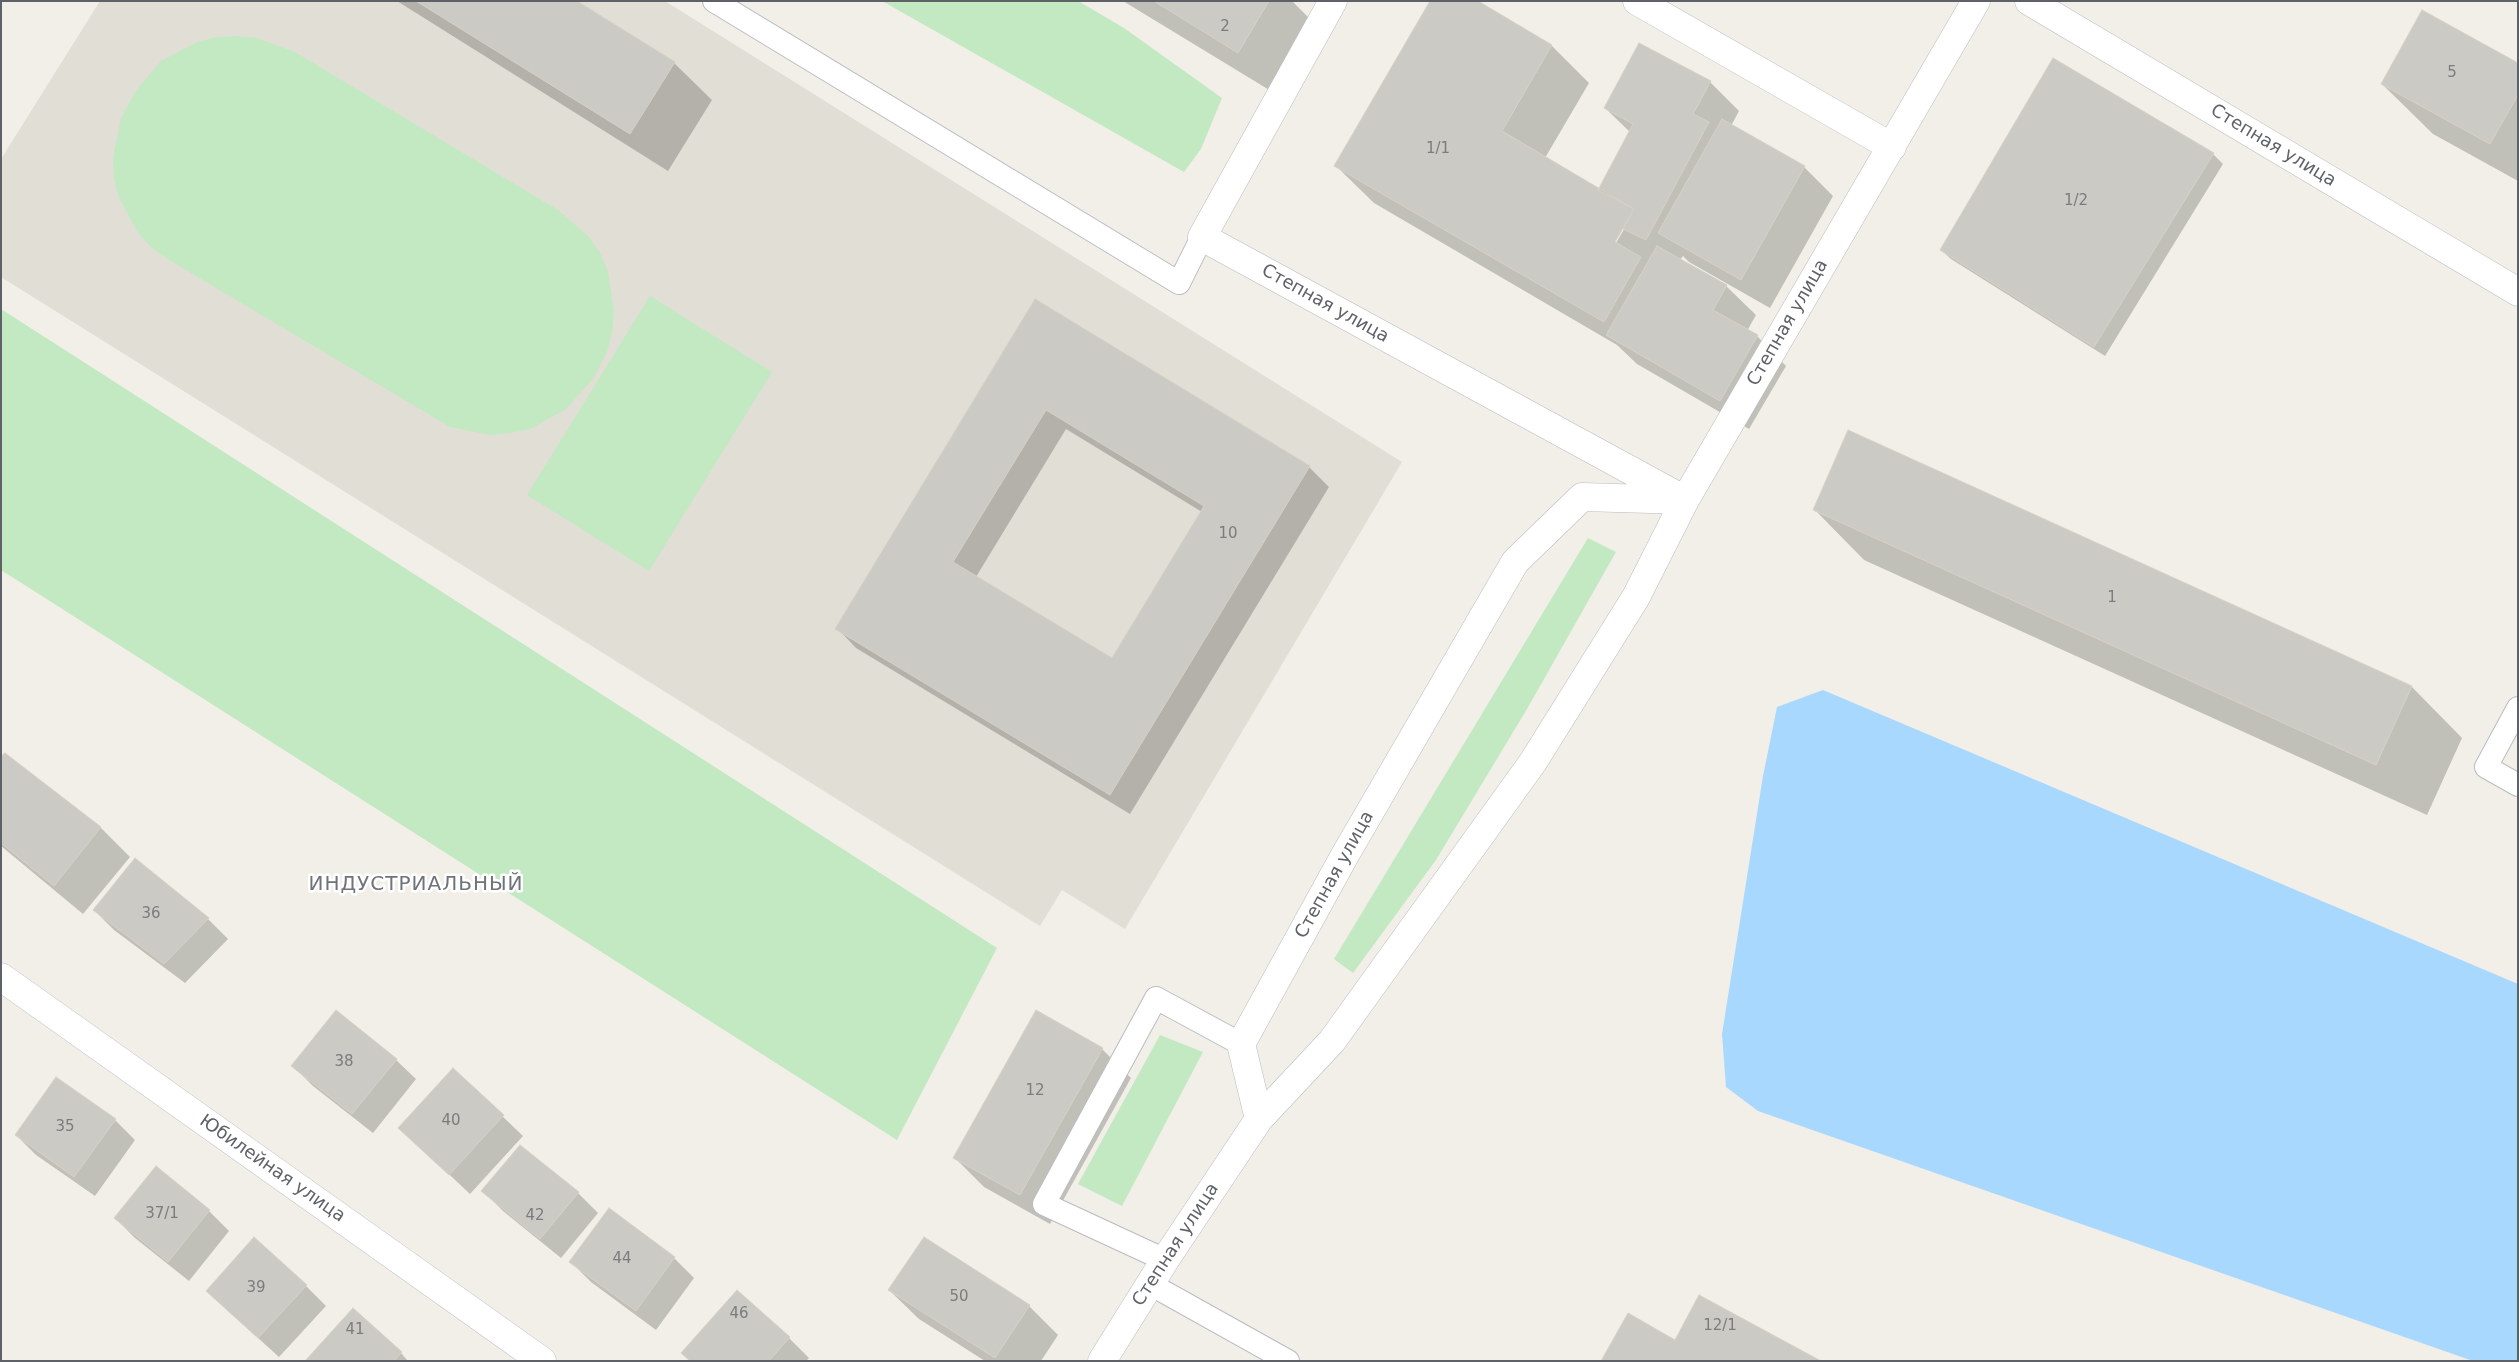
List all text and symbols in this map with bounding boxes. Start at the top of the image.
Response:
house number: 2 [1220,18,1230,36]
house number: 5 [2447,64,2457,82]
street label: Степная улица [2206,100,2340,192]
house number: 1/1 [1426,140,1450,158]
house number: 1/2 [2064,192,2088,210]
street label: Степная улица [1743,256,1833,390]
street label: Степная улица [1257,260,1393,348]
house number: 10 [1218,525,1238,543]
house number: 1 [2107,589,2117,607]
street label: Степная улица [1291,807,1379,943]
district label: ИНДУСТРИАЛЬНЫЙ [307,873,525,897]
house number: 36 [141,905,161,923]
house number: 38 [334,1053,354,1071]
house number: 12 [1025,1082,1045,1100]
street label: Юбилейная улица [195,1111,349,1227]
house number: 40 [441,1112,461,1130]
house number: 35 [55,1118,75,1136]
street label: Степная улица [1128,1179,1224,1311]
house number: 37/1 [145,1205,179,1223]
house number: 42 [525,1207,545,1225]
house number: 44 [612,1250,632,1268]
house number: 39 [246,1279,266,1297]
house number: 50 [949,1288,969,1306]
house number: 46 [729,1305,749,1323]
house number: 12/1 [1703,1317,1737,1335]
house number: 41 [345,1321,365,1339]

